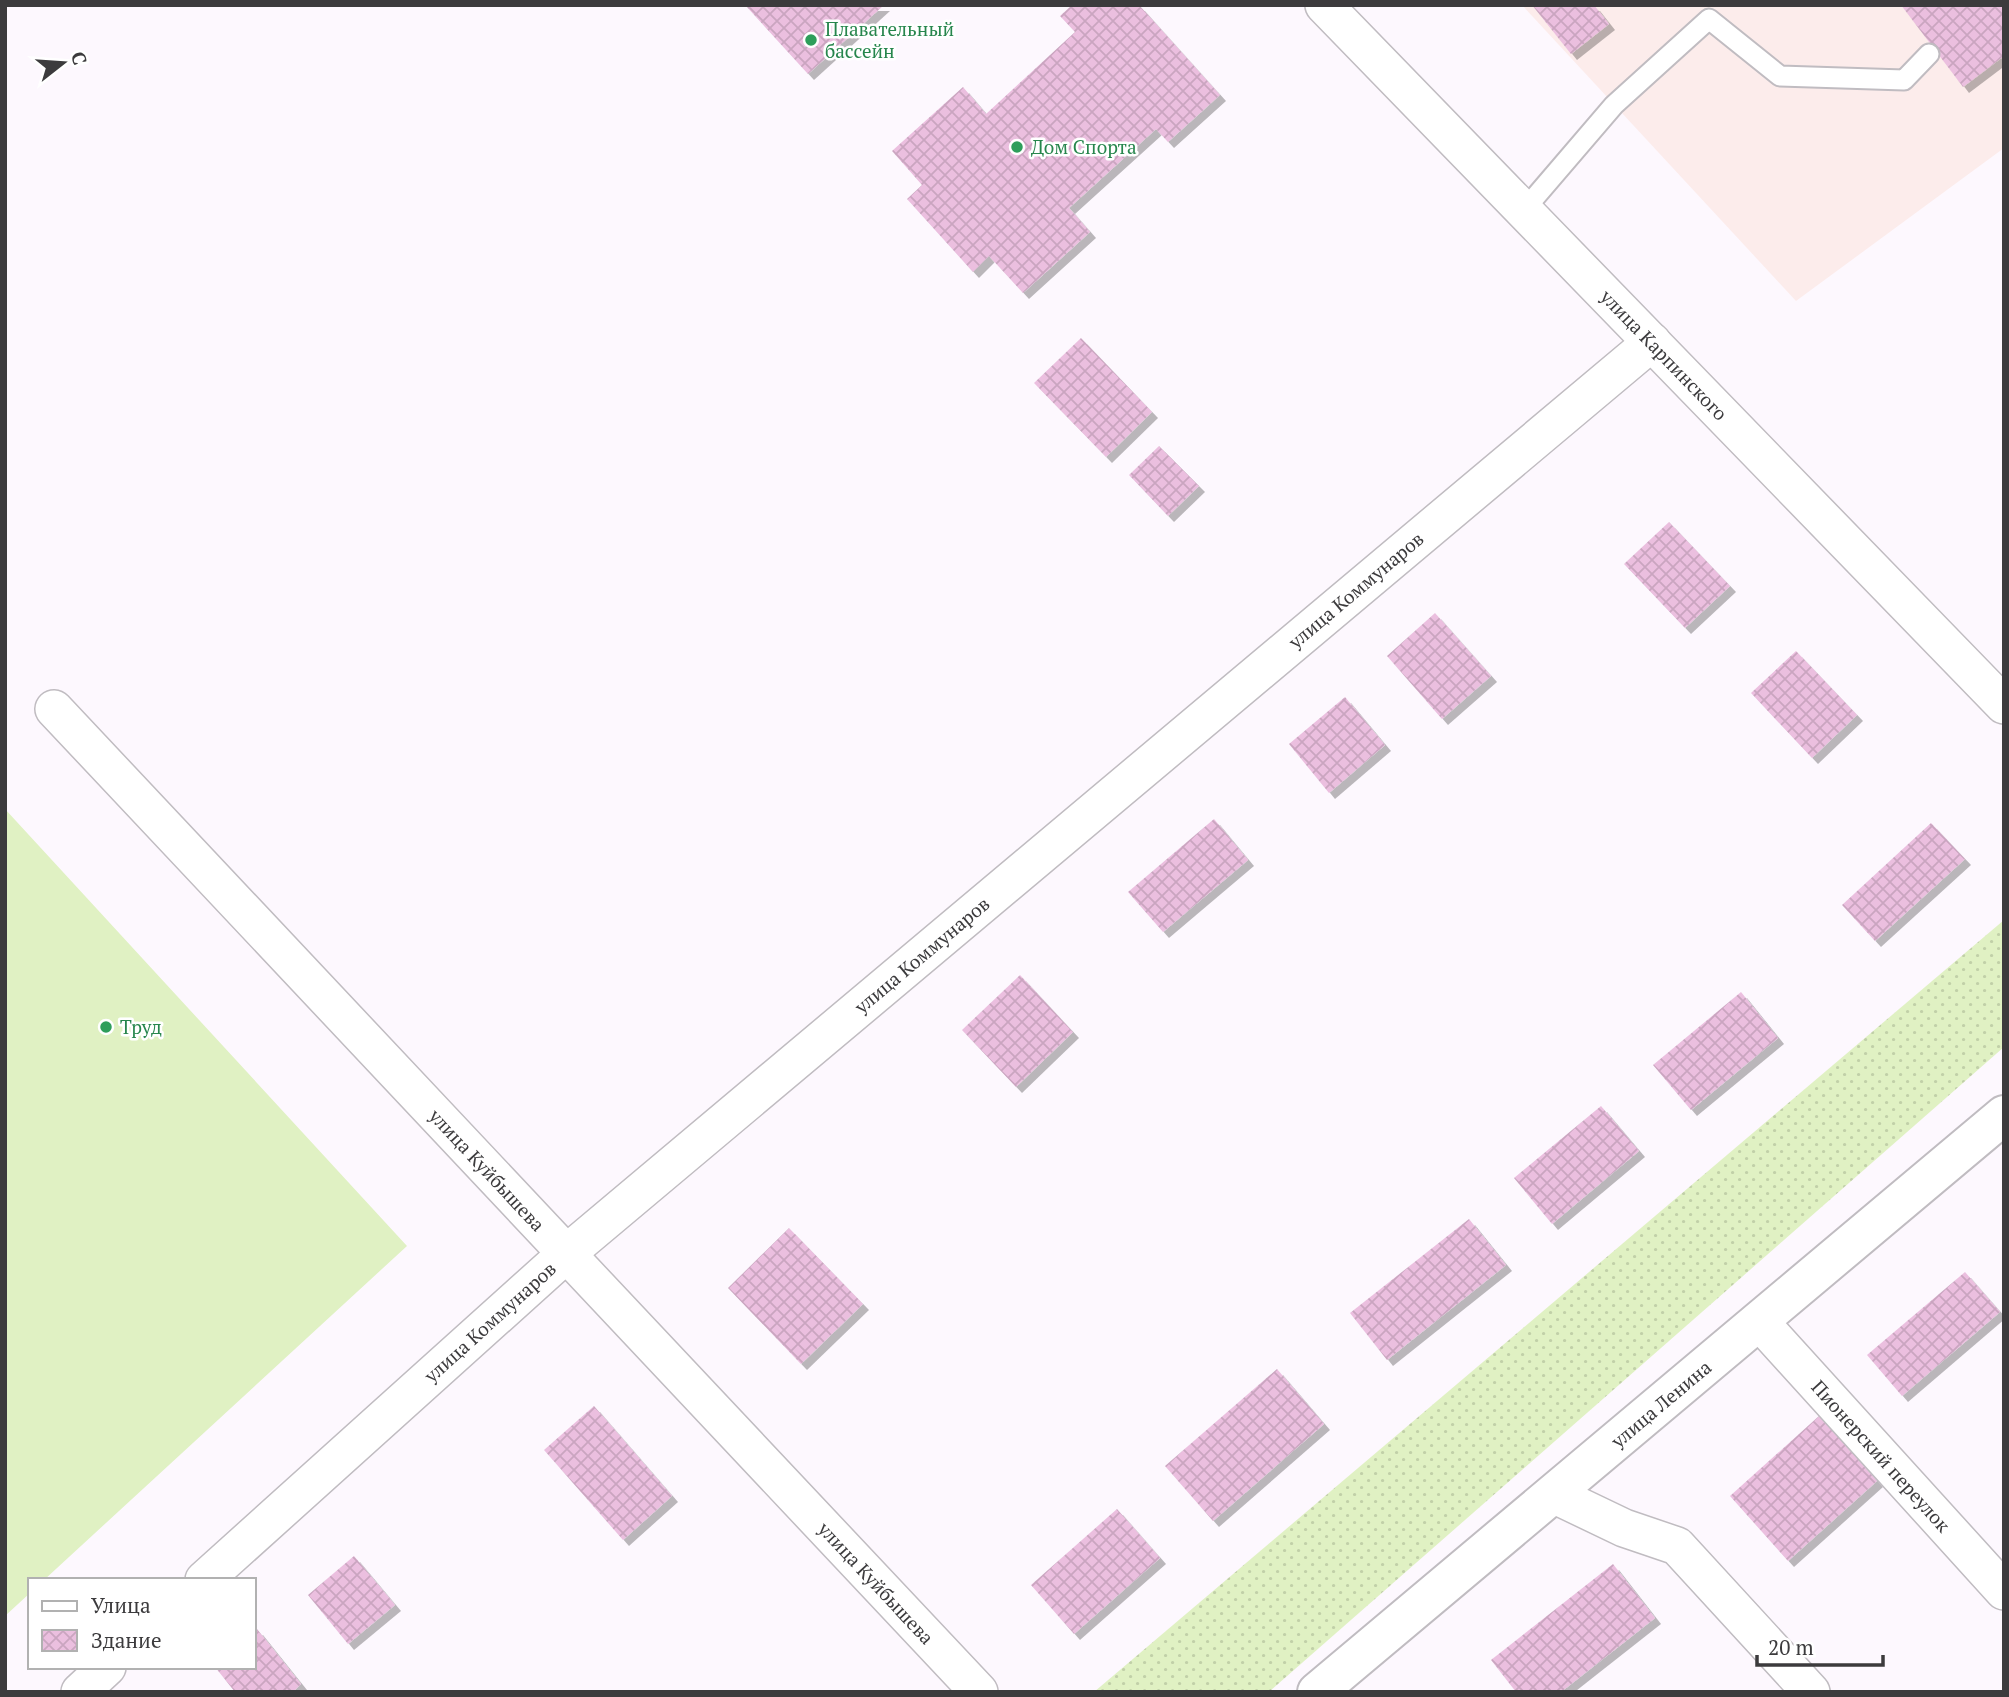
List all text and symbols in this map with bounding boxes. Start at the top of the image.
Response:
place label: Плавательный бассейн [825,16,954,63]
north arrow [28,28,98,98]
marker: Плавательный бассейн [803,32,819,48]
text: С [66,48,94,67]
place label: Дом Спорта [1031,134,1137,159]
marker: Дом Спорта [1009,139,1025,155]
street label: улица Карпинского [1595,283,1733,425]
street label: улица Коммунаров [1282,526,1428,654]
street label: улица Коммунаров [848,891,994,1019]
place label: Труд [120,1014,162,1039]
marker: Труд [98,1019,114,1035]
street label: улица Куйбышева [423,1102,551,1237]
street label: улица Коммунаров [418,1256,561,1388]
street label: улица Ленина [1605,1354,1716,1454]
street label: Пионерский переулок [1806,1374,1957,1537]
street label: улица Куйбышева [812,1515,940,1650]
legend [28,1578,256,1669]
text: Улица [91,1591,151,1619]
scale bar [1757,1624,1883,1668]
text: Здание [91,1626,162,1654]
text: 20 m [1768,1633,1814,1661]

